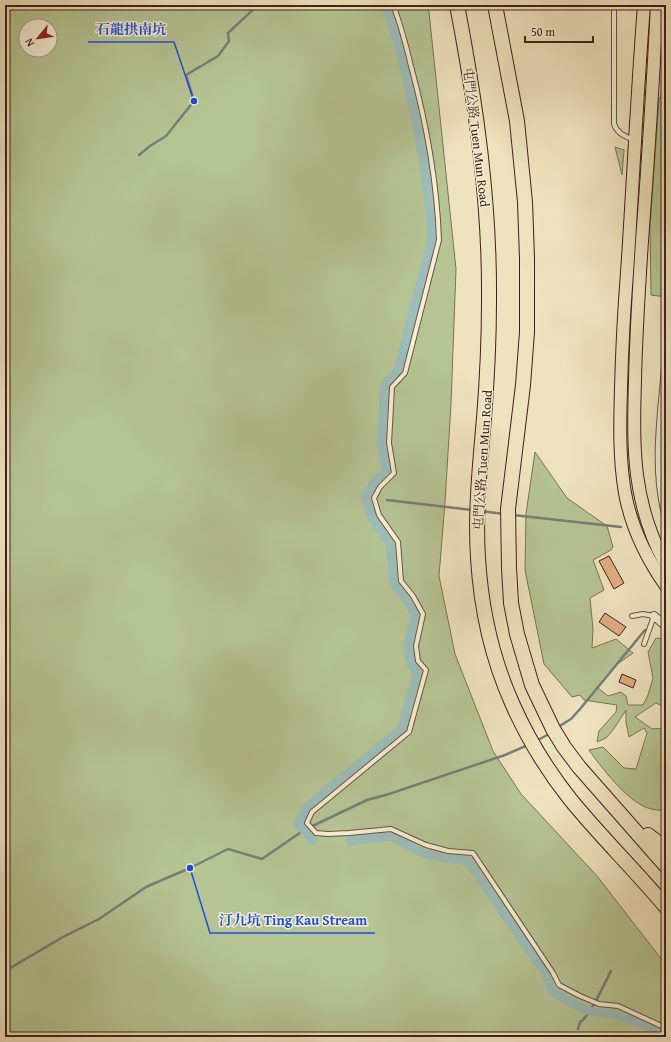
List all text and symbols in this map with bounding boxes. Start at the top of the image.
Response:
callout: 石龍拱南坑 [88,16,174,42]
north arrow [18,18,58,58]
scale bar [525,18,593,44]
text: 石龍拱南坑 [96,19,166,39]
text: 50 m [531,23,555,40]
text: N [20,35,38,50]
street label: 屯門公路 Tuen Mun Road [459,66,495,208]
street label: 屯門公路 Tuen Mun Road [468,389,497,531]
callout: 汀九坑 Ting Kau Stream [210,907,375,933]
text: 汀九坑 Ting Kau Stream [219,910,367,930]

